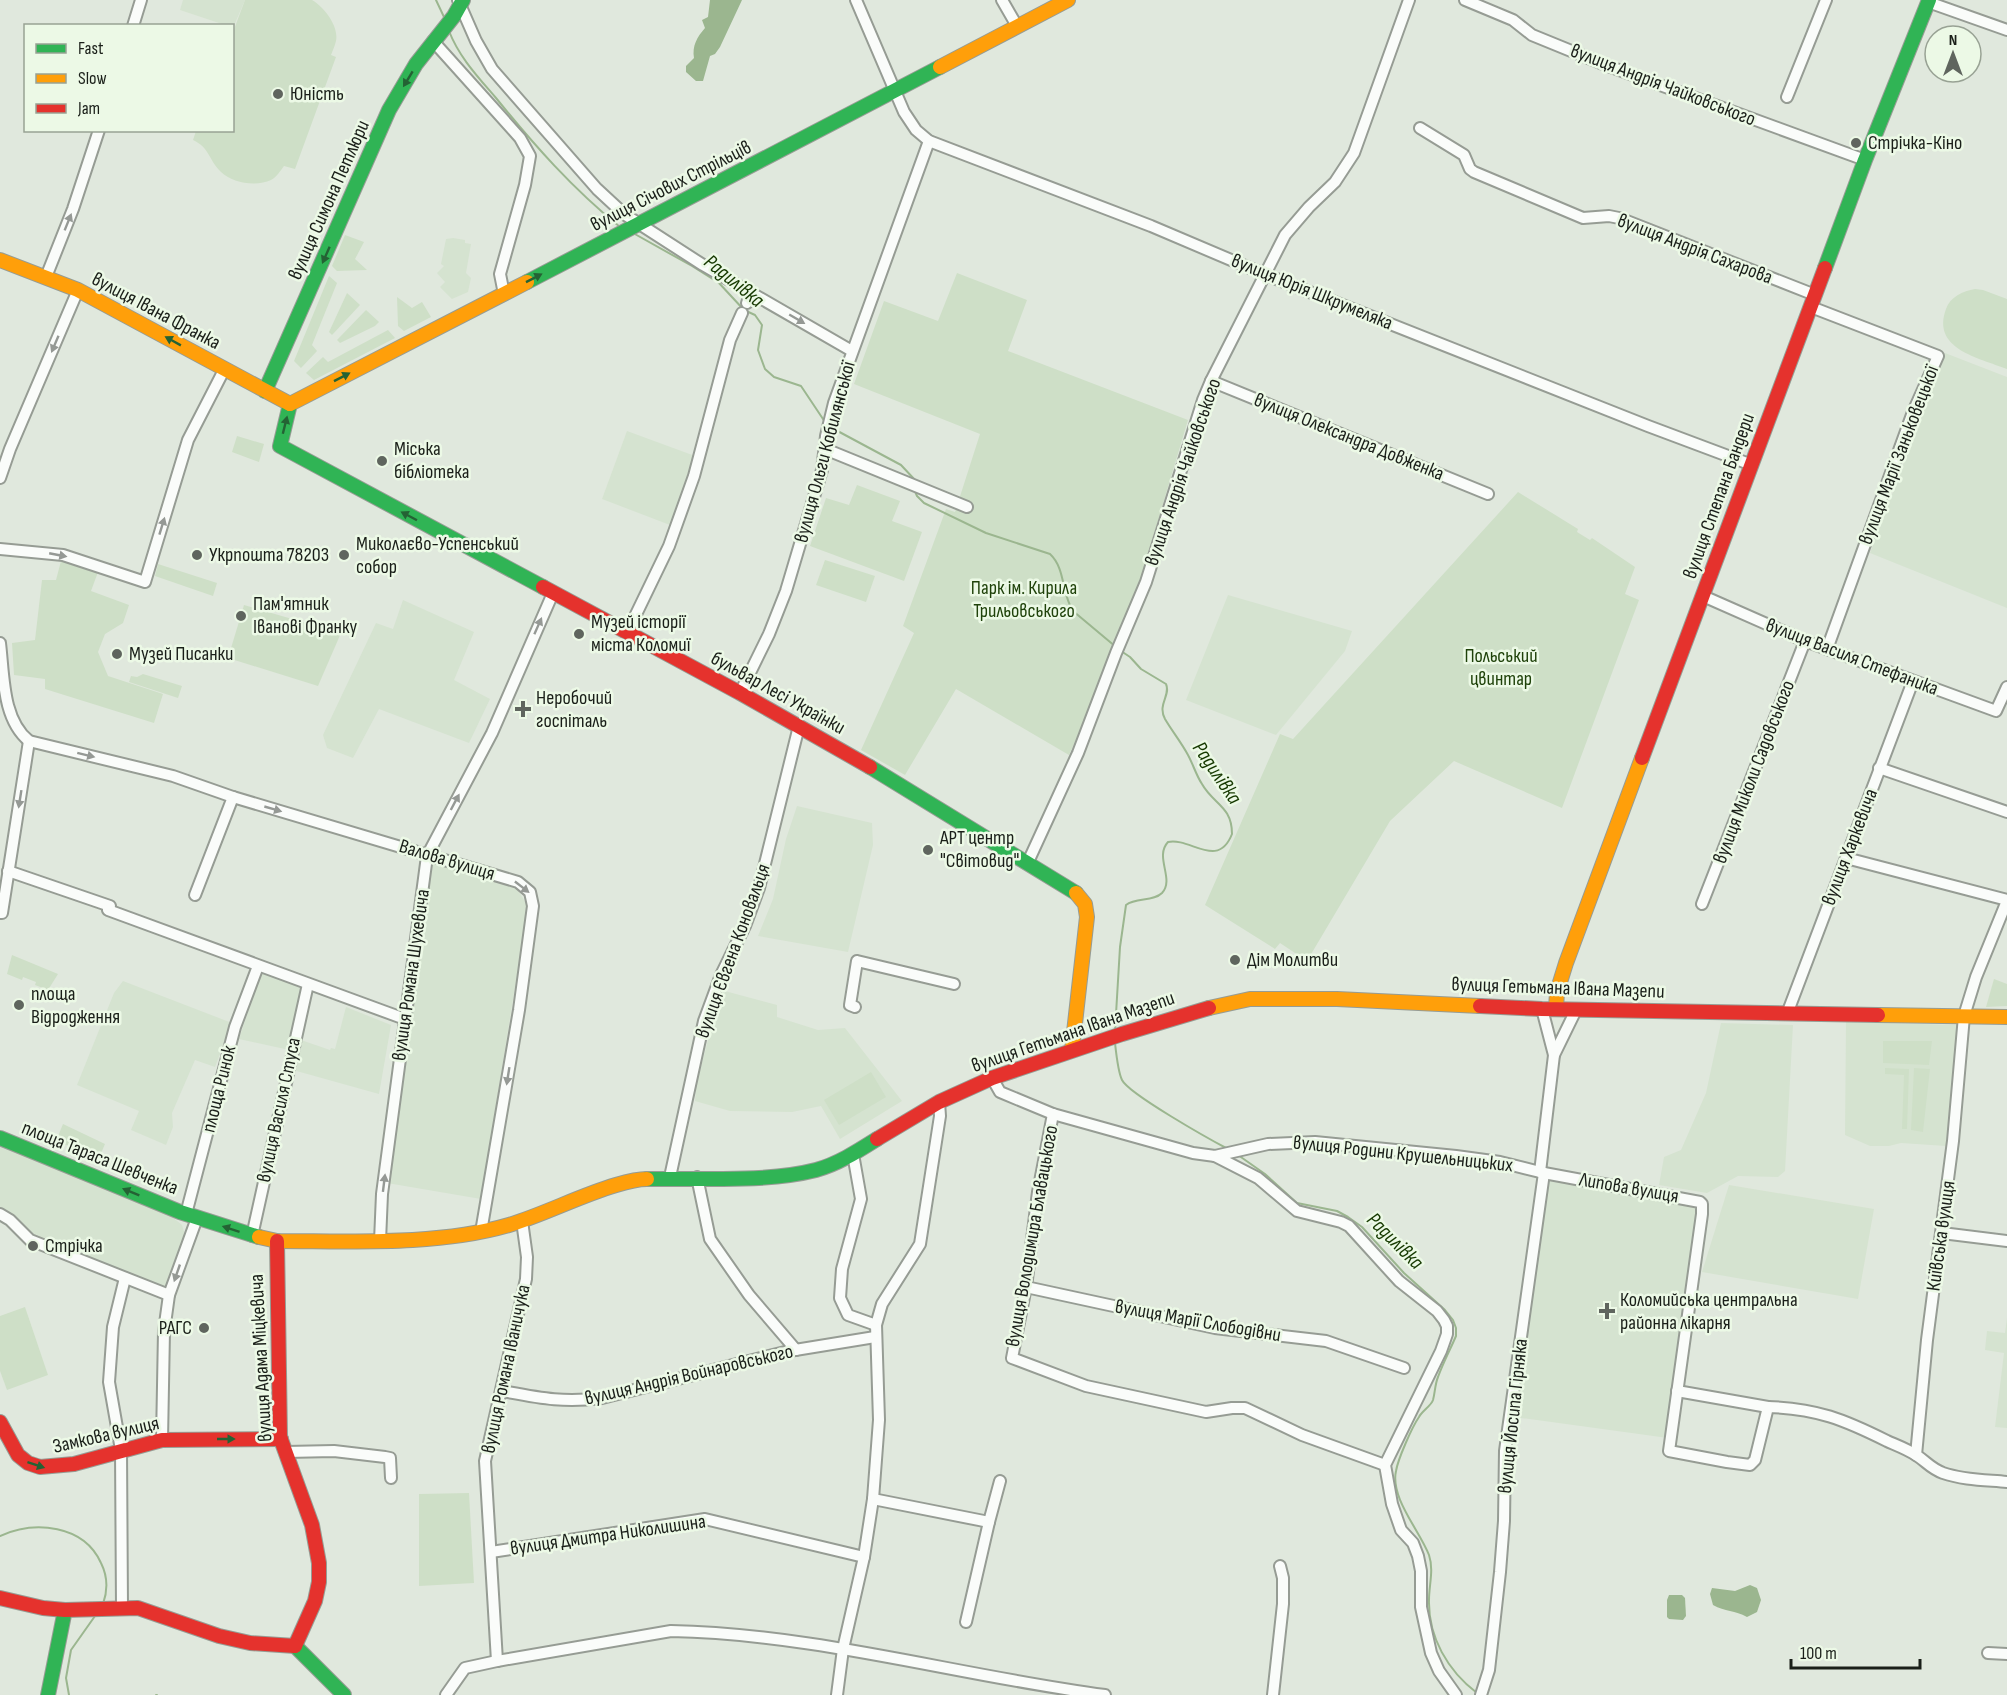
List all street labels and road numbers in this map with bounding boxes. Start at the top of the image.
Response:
street label: вулиця Андрія Чайковського [1567,39,1759,131]
street label: вулиця Симона Петлюри [283,117,375,283]
street label: вулиця Січових Стрільців [587,135,755,237]
street label: вулиця Андрія Сахарова [1614,208,1776,290]
street label: вулиця Юрія Шкрумеляка [1228,249,1396,335]
street label: вулиця Івана Франка [88,267,224,355]
street label: вулиця Ольги Кобилянської [789,358,861,545]
street label: вулиця Марії Заньковецької [1854,361,1945,548]
street label: вулиця Андрія Чайковського [1140,375,1226,569]
street label: вулиця Олександра Довженка [1251,388,1447,486]
street label: вулиця Степана Бандери [1678,410,1760,582]
street label: вулиця Василя Стефаника [1762,613,1942,701]
street label: бульвар Лесі Українки [707,646,849,740]
street label: вулиця Миколи Садовського [1708,677,1800,867]
street label: вулиця Харкевича [1817,785,1883,909]
street label: Валова вулиця [396,834,498,886]
street label: вулиця Євгена Коновальця [690,861,776,1041]
street label: вулиця Романа Шухевича [387,888,435,1062]
street label: вулиця Гетьмана Івана Мазепи [1451,972,1665,1004]
street label: вулиця Гетьмана Івана Мазепи [968,986,1178,1078]
street label: вулиця Василя Стуса [252,1035,306,1185]
street label: площа Ринок [197,1043,241,1135]
street label: площа Тараса Шевченка [18,1116,182,1200]
street label: вулиця Володимира Блавацького [1001,1123,1063,1349]
street label: вулиця Родини Крушельницьких [1292,1131,1514,1178]
street label: Липова вулиця [1577,1167,1681,1209]
street label: Київська вулиця [1921,1179,1961,1293]
street label: вулиця Адама Міцкевича [245,1274,277,1442]
street label: вулиця Романа Іваничука [476,1282,536,1456]
street label: вулиця Марії Слободівни [1113,1295,1283,1347]
street label: вулиця Йосипа Гірняка [1493,1337,1533,1495]
street label: вулиця Андрія Войнаровського [582,1339,796,1411]
street label: Замкова вулиця [50,1411,162,1459]
street label: вулиця Дмитра Николишина [509,1509,707,1561]

